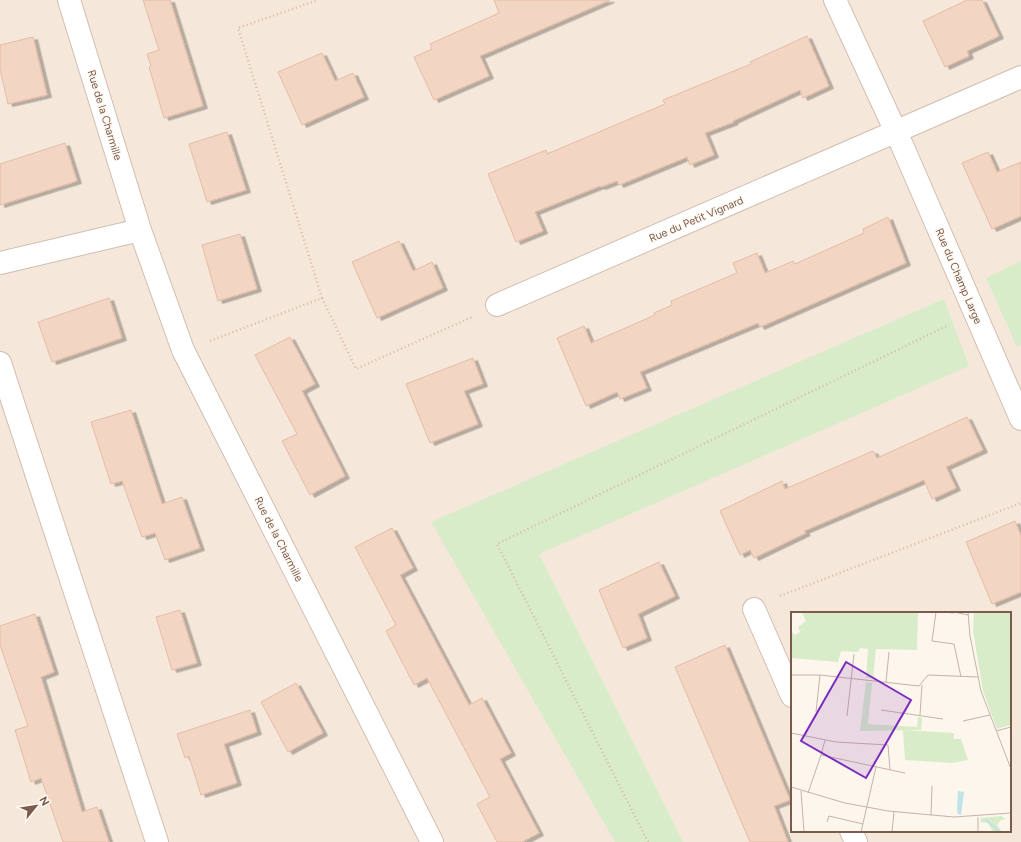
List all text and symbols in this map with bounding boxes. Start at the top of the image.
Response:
street label: Rue de la Charmille [85,68,124,162]
street label: Rue du Petit Vignard [647,194,745,245]
street label: Rue du Champ Large [932,226,985,326]
street label: Rue de la Charmille [251,494,306,584]
inset map [791,612,1011,832]
north arrow [16,786,56,826]
text: N [36,794,52,808]

